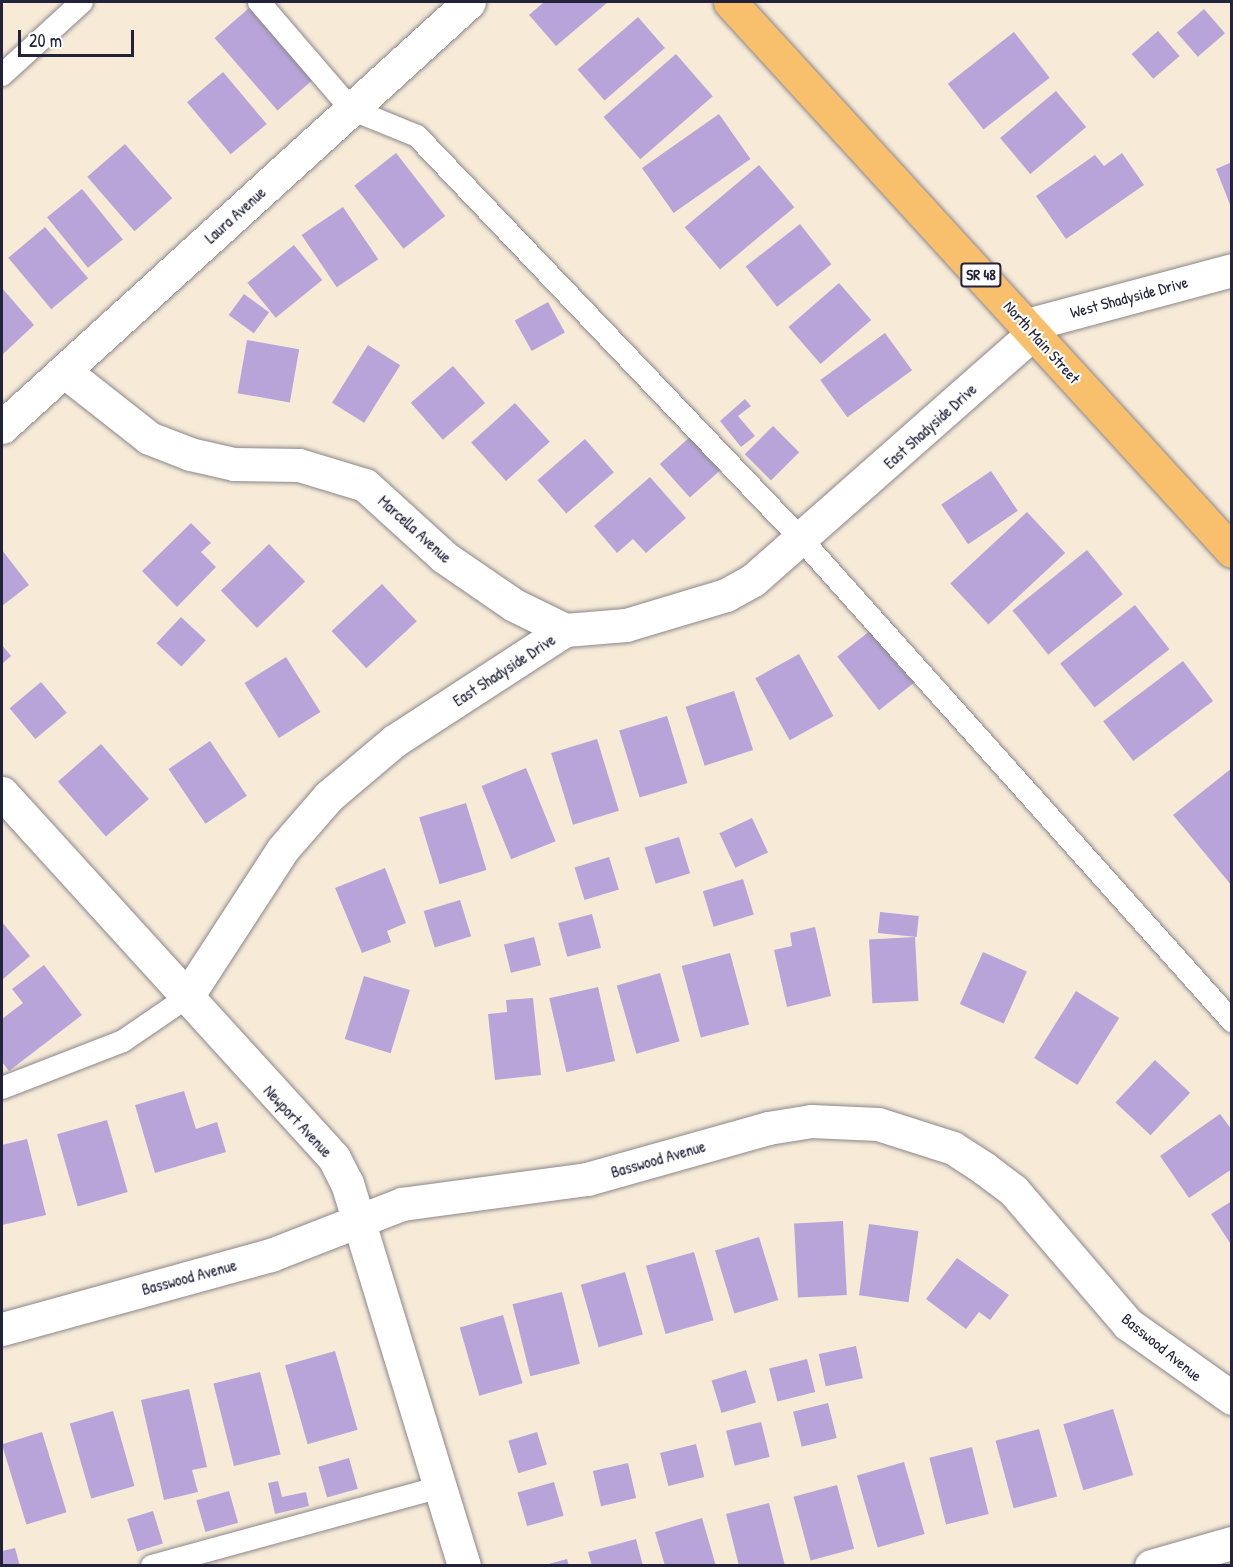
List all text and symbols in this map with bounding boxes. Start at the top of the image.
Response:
scale bar [21,18,136,56]
text: 20 m [29,28,62,53]
street label: Laura Avenue [201,183,269,247]
road number: SR 48 [960,263,1002,287]
street label: West Shadyside Drive [1068,272,1190,322]
street label: North Main Street [1000,297,1084,387]
street label: East Shadyside Drive [880,379,980,473]
street label: Marcella Avenue [374,491,456,567]
street label: East Shadyside Drive [449,630,559,710]
street label: Newport Avenue [260,1081,336,1161]
street label: Basswood Avenue [608,1136,708,1182]
street label: Basswood Avenue [139,1255,239,1299]
street label: Basswood Avenue [1118,1309,1206,1385]

